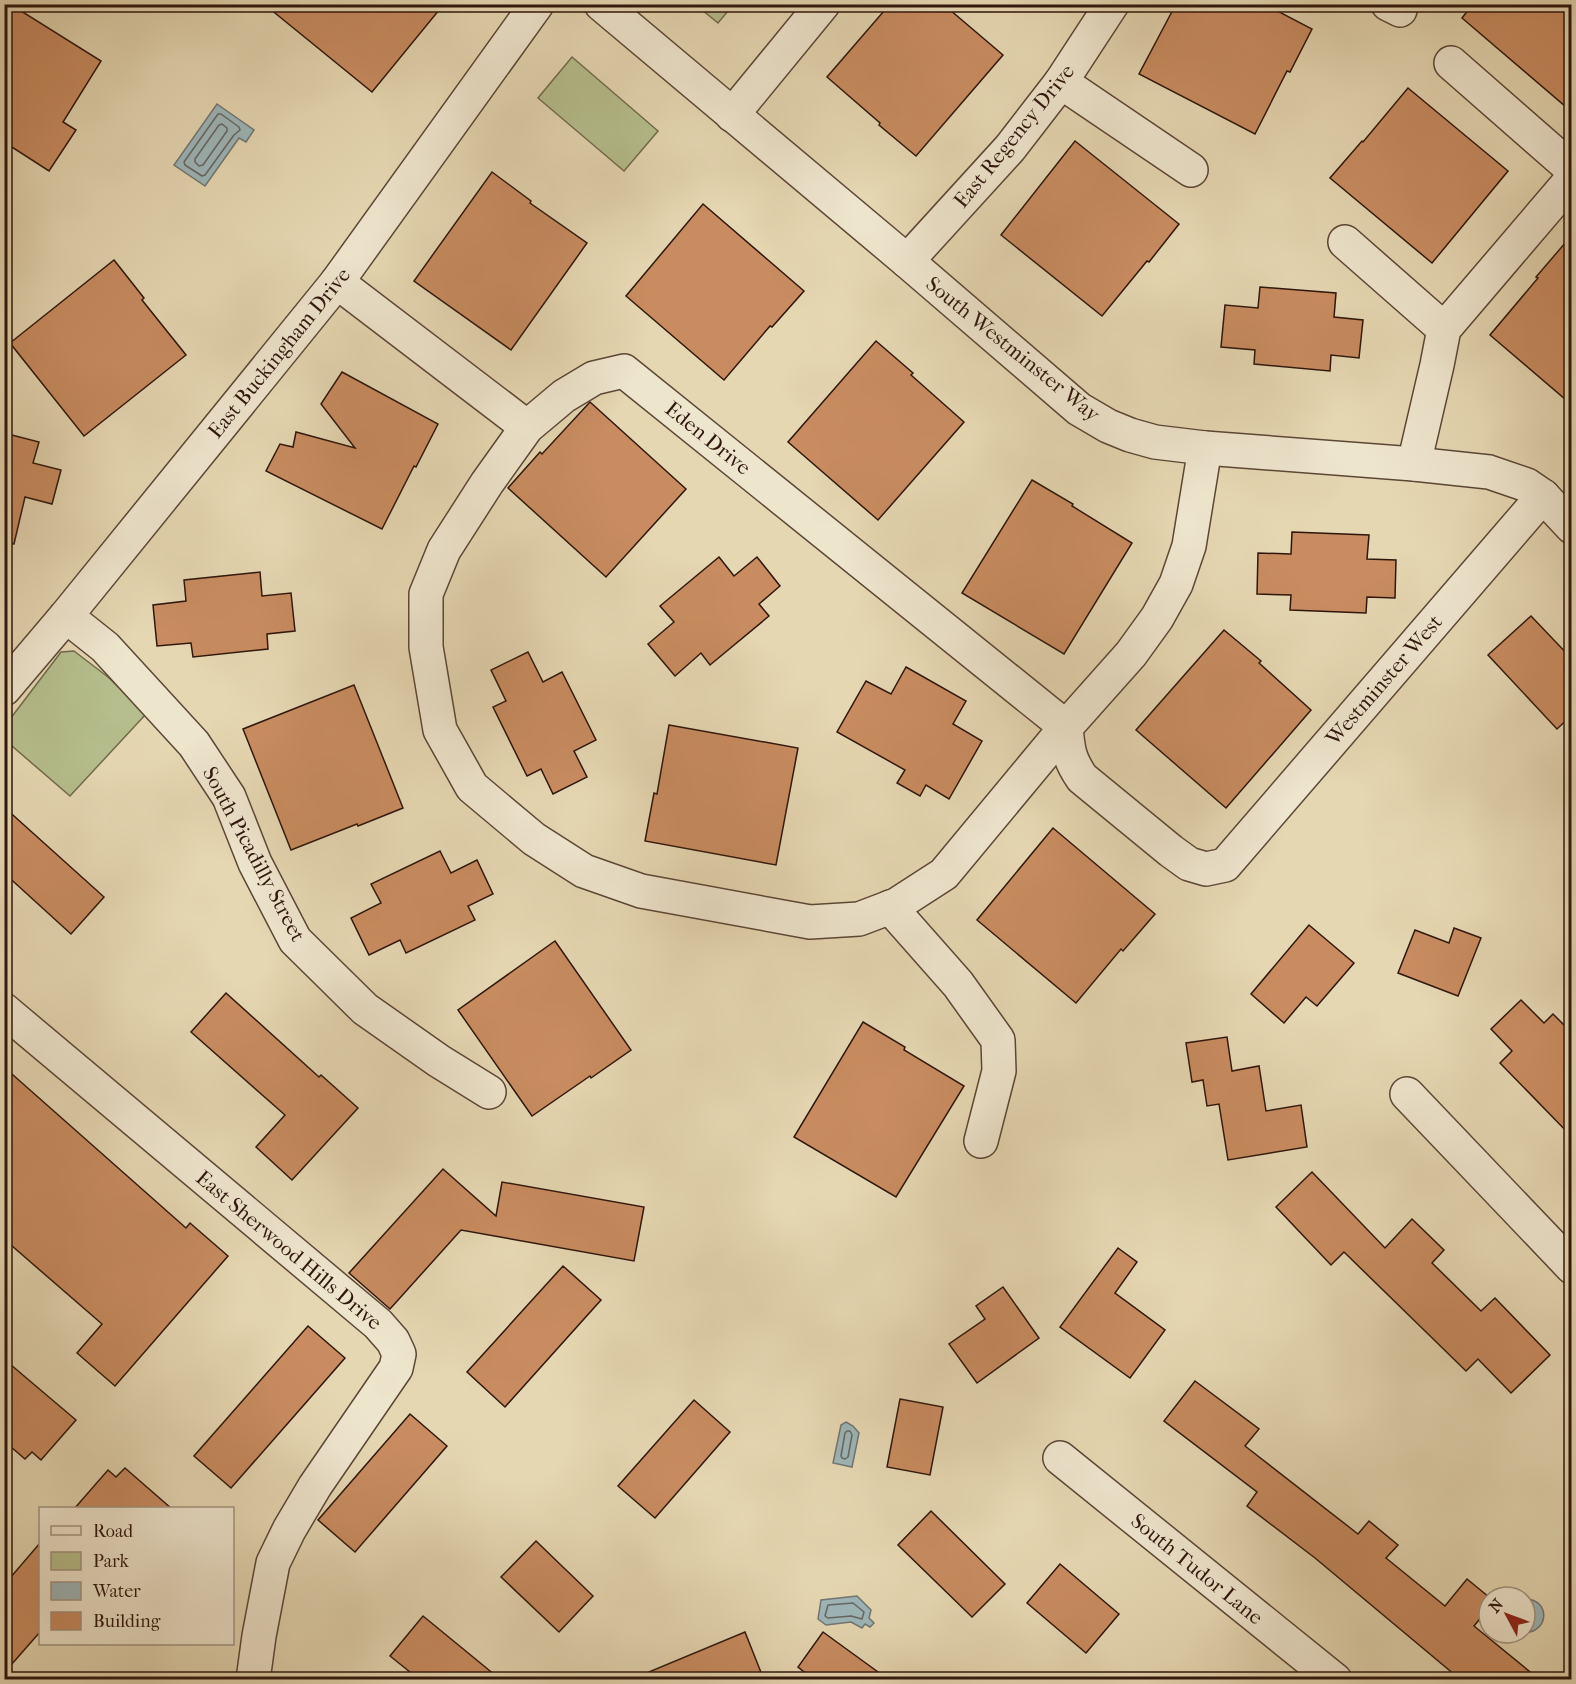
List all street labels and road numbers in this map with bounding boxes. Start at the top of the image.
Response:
street label: East Regency Drive [949,59,1079,213]
street label: East Buckingham Drive [203,263,355,443]
street label: South Westminster Way [921,272,1105,427]
street label: Eden Drive [661,396,755,480]
street label: Westminster West [1320,610,1447,751]
street label: South Picadilly Street [198,762,310,946]
street label: East Sherwood Hills Drive [191,1165,387,1335]
street label: South Tudor Lane [1126,1508,1268,1630]

